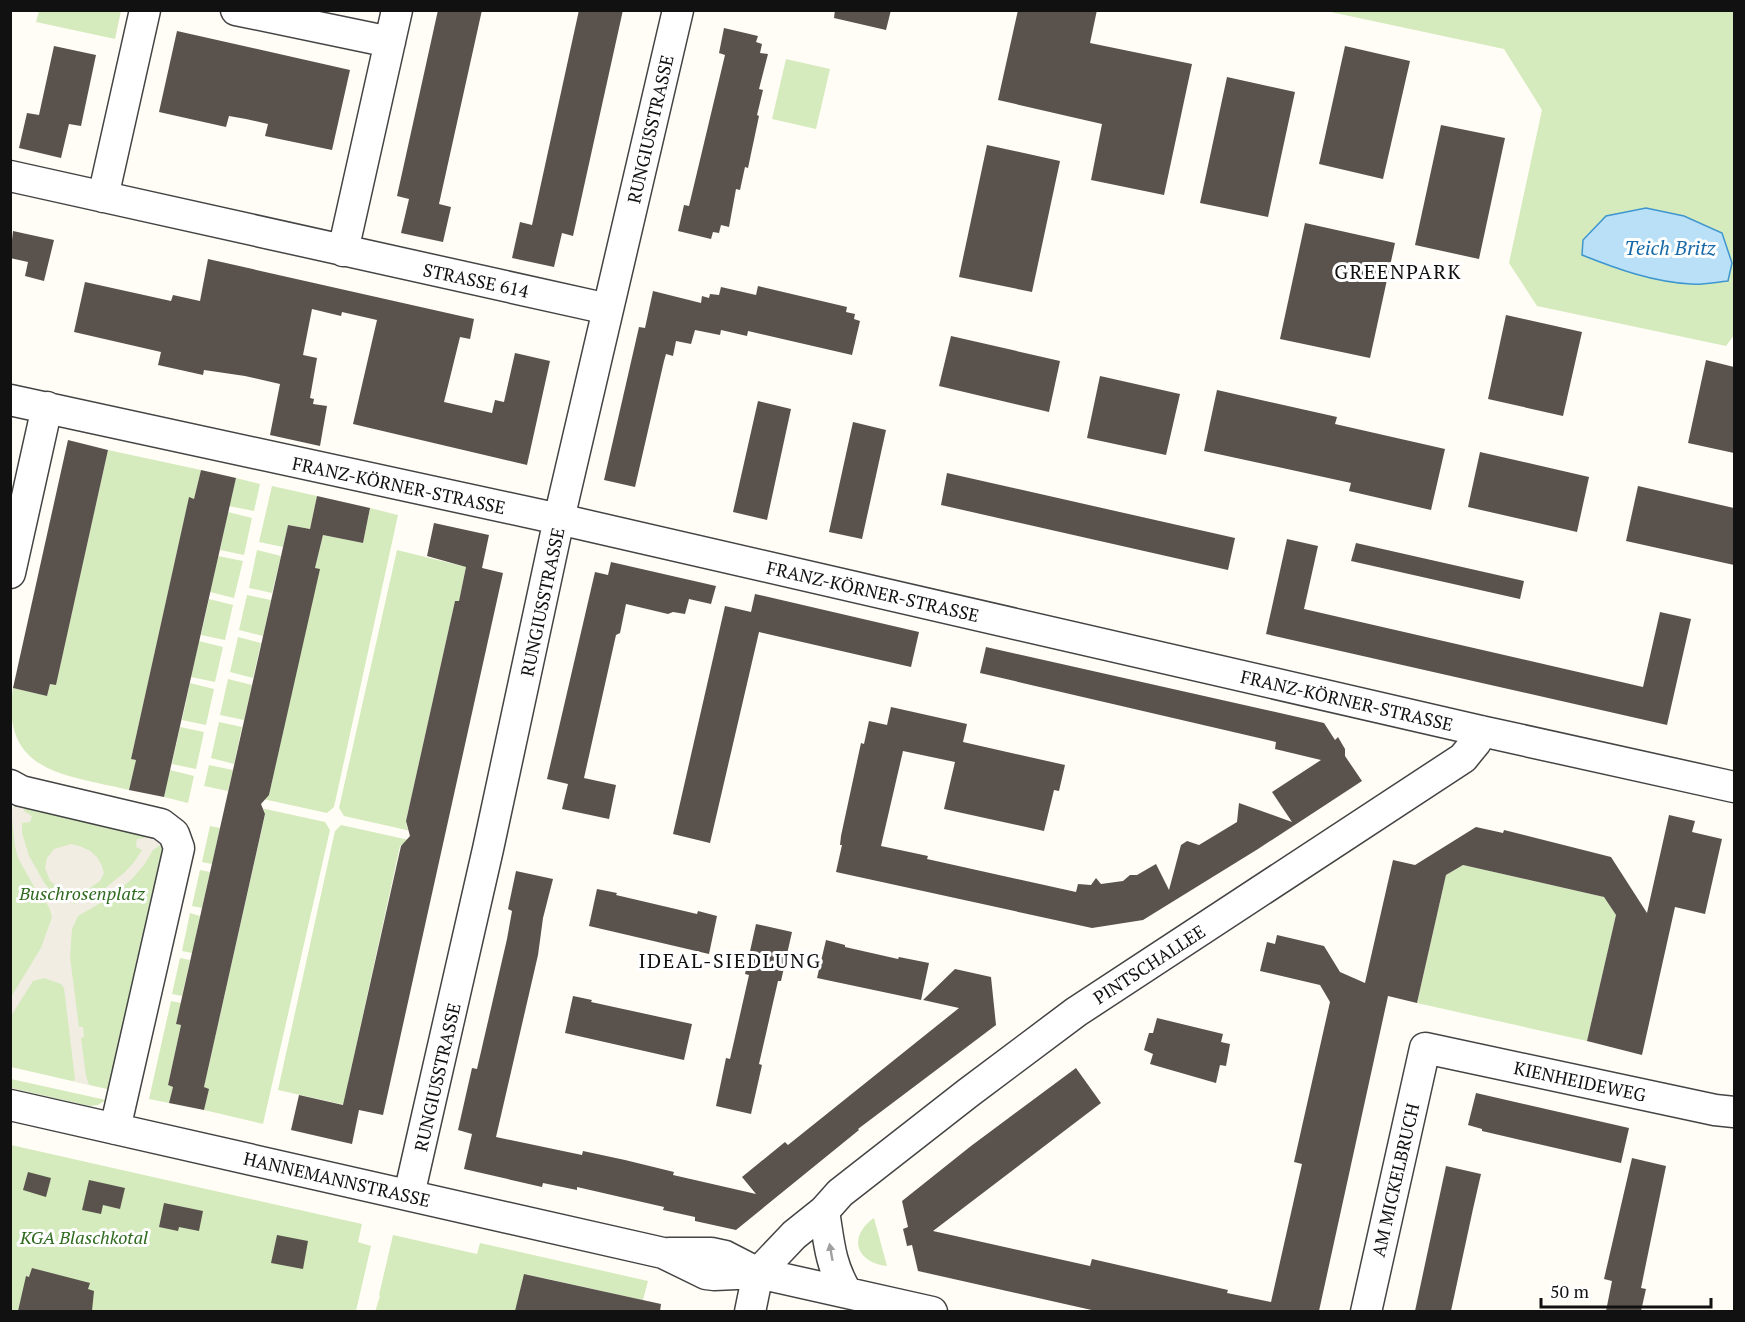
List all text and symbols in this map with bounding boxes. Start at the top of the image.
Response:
street label: RUNGIUSSTRASSE [621,52,679,206]
water label: Teich Britz [1624,234,1717,261]
street label: STRASSE 614 [421,257,531,303]
district label: GREENPARK [1334,258,1462,285]
street label: FRANZ-KÖRNER-STRASSE [290,451,508,519]
street label: RUNGIUSSTRASSE [515,525,569,679]
street label: FRANZ-KÖRNER-STRASSE [764,555,982,627]
street label: FRANZ-KÖRNER-STRASSE [1238,664,1456,736]
park label: Buschrosenplatz [18,881,146,905]
street label: PINTSCHALLEE [1088,919,1210,1009]
district label: IDEAL-SIEDLUNG [639,947,821,974]
street label: RUNGIUSSTRASSE [408,1000,466,1154]
street label: KIENHEIDEWEG [1512,1055,1649,1107]
street label: AM MICKELBRUCH [1366,1101,1424,1259]
street label: HANNEMANNSTRASSE [241,1146,433,1212]
park label: KGA Blaschkotal [19,1225,148,1249]
one-way arrow [826,1243,835,1262]
scale bar [1541,1271,1710,1309]
text: 50 m [1550,1279,1590,1303]

